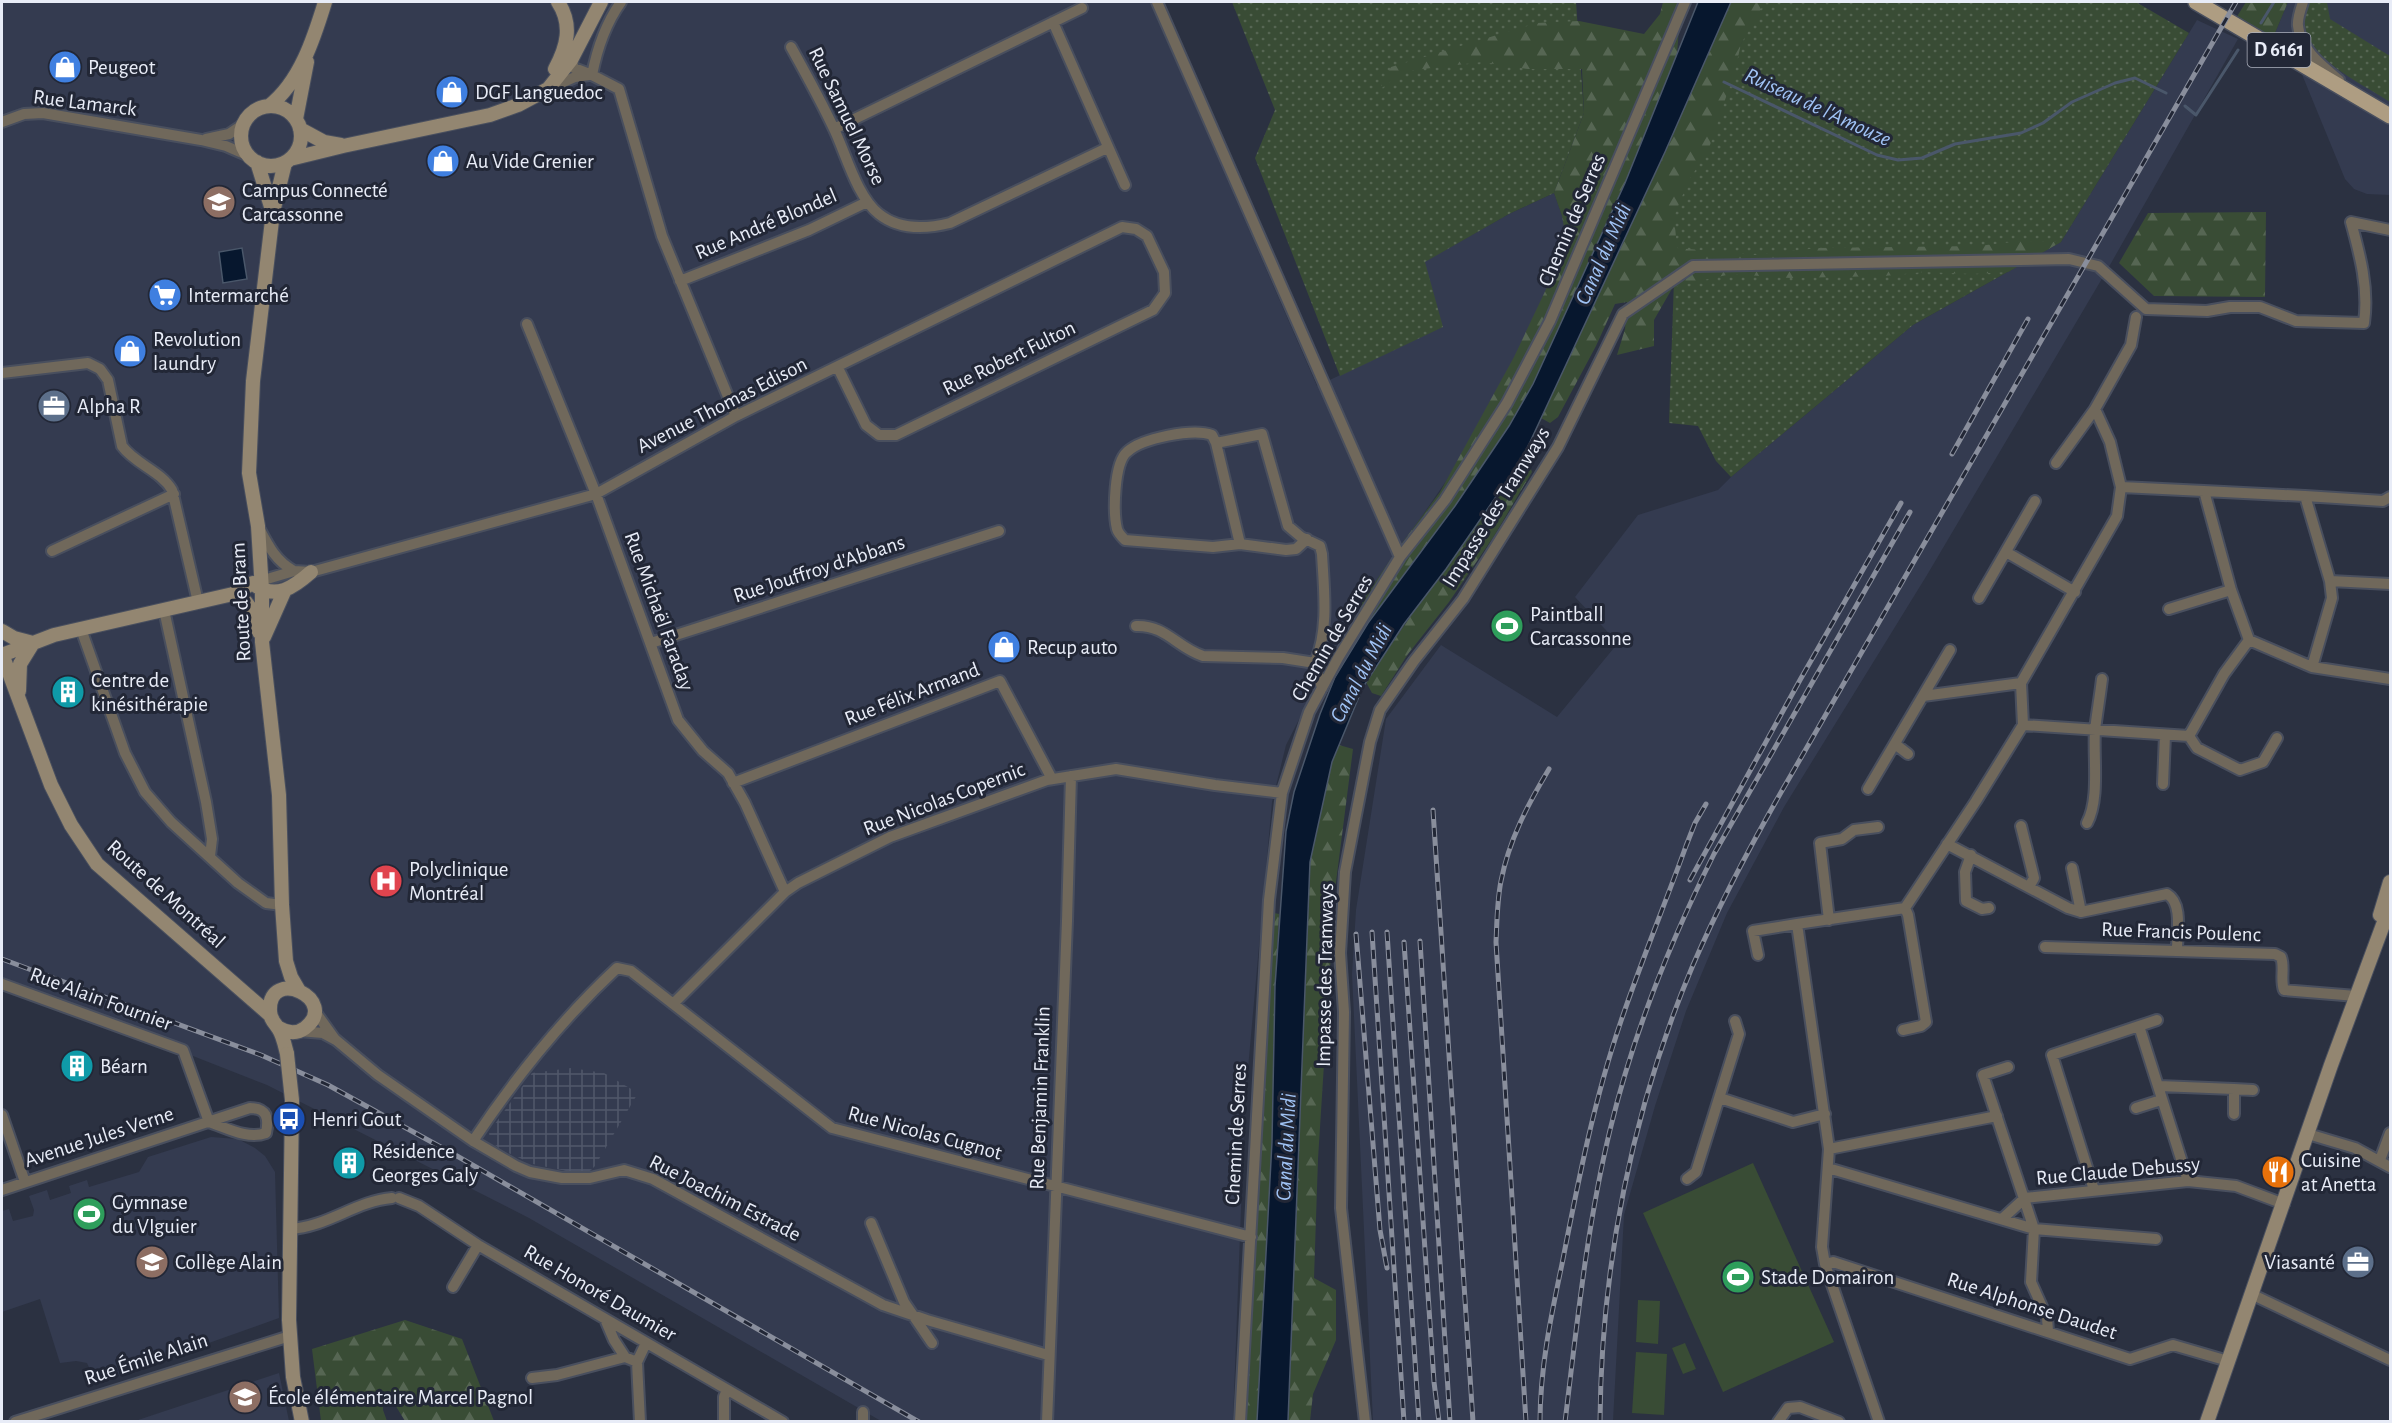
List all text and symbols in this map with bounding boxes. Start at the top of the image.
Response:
road number: D 6161 [2248,33,2310,67]
street label: Rue Samuel Morse [805,44,889,188]
shop icon: Peugeot [47,49,83,85]
place label: Peugeot [88,57,156,78]
water label: Ruiseau de l'Amouze [1742,64,1894,150]
shop icon: DGF Languedoc [434,74,470,110]
place label: DGF Languedoc [475,82,603,103]
street label: Rue Lamarck [32,86,138,120]
shop icon: Au Vide Grenier [425,143,461,179]
place label: Au Vide Grenier [466,151,594,172]
street label: Chemin de Serres [1535,151,1609,289]
place label: Campus Connecté Carcassonne [242,180,388,225]
school or university icon: Campus Connecté Carcassonne [201,184,237,220]
street label: Rue André Blondel [692,185,840,263]
water label: Canal du Midi [1571,200,1635,308]
supermarket icon: Intermarché [147,277,183,313]
place label: Intermarché [188,285,289,306]
street label: Rue Robert Fulton [939,317,1079,399]
place label: Revolution laundry [153,329,241,374]
shop icon: Revolution laundry [112,333,148,369]
street label: Avenue Thomas Edison [634,353,810,457]
office icon: Alpha R [36,388,72,424]
place label: Alpha R [77,396,141,417]
street label: Impasse des Tramways [1438,423,1554,591]
street label: Rue Michaël Faraday [621,529,697,693]
street label: Rue Jouffroy d'Abbans [731,531,907,607]
street label: Route de Bram [227,542,255,662]
street label: Chemin de Serres [1287,571,1377,705]
place label: Paintball Carcassonne [1530,604,1632,649]
sports icon: Paintball Carcassonne [1489,608,1525,644]
water label: Canal du Midi [1326,620,1396,726]
shop icon: Recup auto [986,629,1022,665]
place label: Recup auto [1027,637,1118,658]
street label: Rue Félix Armand [842,659,982,729]
place label: Centre de kinésithérapie [91,670,208,715]
building icon: Centre de kinésithérapie [50,674,86,710]
street label: Rue Nicolas Copernic [860,759,1028,839]
street label: Route de Montréal [103,836,229,952]
place label: Polyclinique Montréal [409,859,509,904]
hospital icon: Polyclinique Montréal [368,863,404,899]
street label: Impasse des Tramways [1313,883,1337,1067]
street label: Rue Francis Poulenc [2101,919,2261,945]
street label: Rue Alain Fournier [27,964,175,1035]
street label: Rue Benjamin Franklin [1026,1006,1054,1190]
building icon: Béarn [59,1048,95,1084]
place label: Béarn [100,1056,148,1077]
street label: Chemin de Serres [1222,1063,1250,1205]
water label: Canal du Midi [1272,1092,1300,1201]
bus stop icon: Henri Gout [271,1101,307,1137]
street label: Rue Nicolas Cugnot [846,1102,1005,1164]
street label: Avenue Jules Verne [22,1103,176,1171]
place label: Henri Gout [312,1109,402,1130]
place label: Résidence Georges Galy [372,1141,478,1186]
building icon: Résidence Georges Galy [331,1145,367,1181]
place label: Cuisine at Anetta [2301,1150,2377,1195]
street label: Rue Joachim Estrade [646,1151,804,1245]
street label: Rue Claude Debussy [2035,1153,2201,1189]
restaurant icon: Cuisine at Anetta [2260,1154,2296,1190]
place label: Gymnase du VIguier [112,1192,197,1237]
sports icon: Gymnase du VIguier [71,1196,107,1232]
street label: Rue Honoré Daumier [520,1241,680,1345]
school or university icon: Collège Alain [134,1244,170,1280]
office icon: Viasanté [2340,1244,2376,1280]
place label: Collège Alain [175,1252,282,1273]
place label: Viasanté [2264,1252,2335,1273]
sports icon: Stade Domairon [1720,1259,1756,1295]
place label: Stade Domairon [1761,1267,1894,1288]
street label: Rue Alphonse Daudet [1945,1269,2120,1343]
street label: Rue Émile Alain [81,1327,210,1389]
school or university icon: École élémentaire Marcel Pagnol [227,1379,263,1415]
place label: École élémentaire Marcel Pagnol [268,1385,533,1408]

